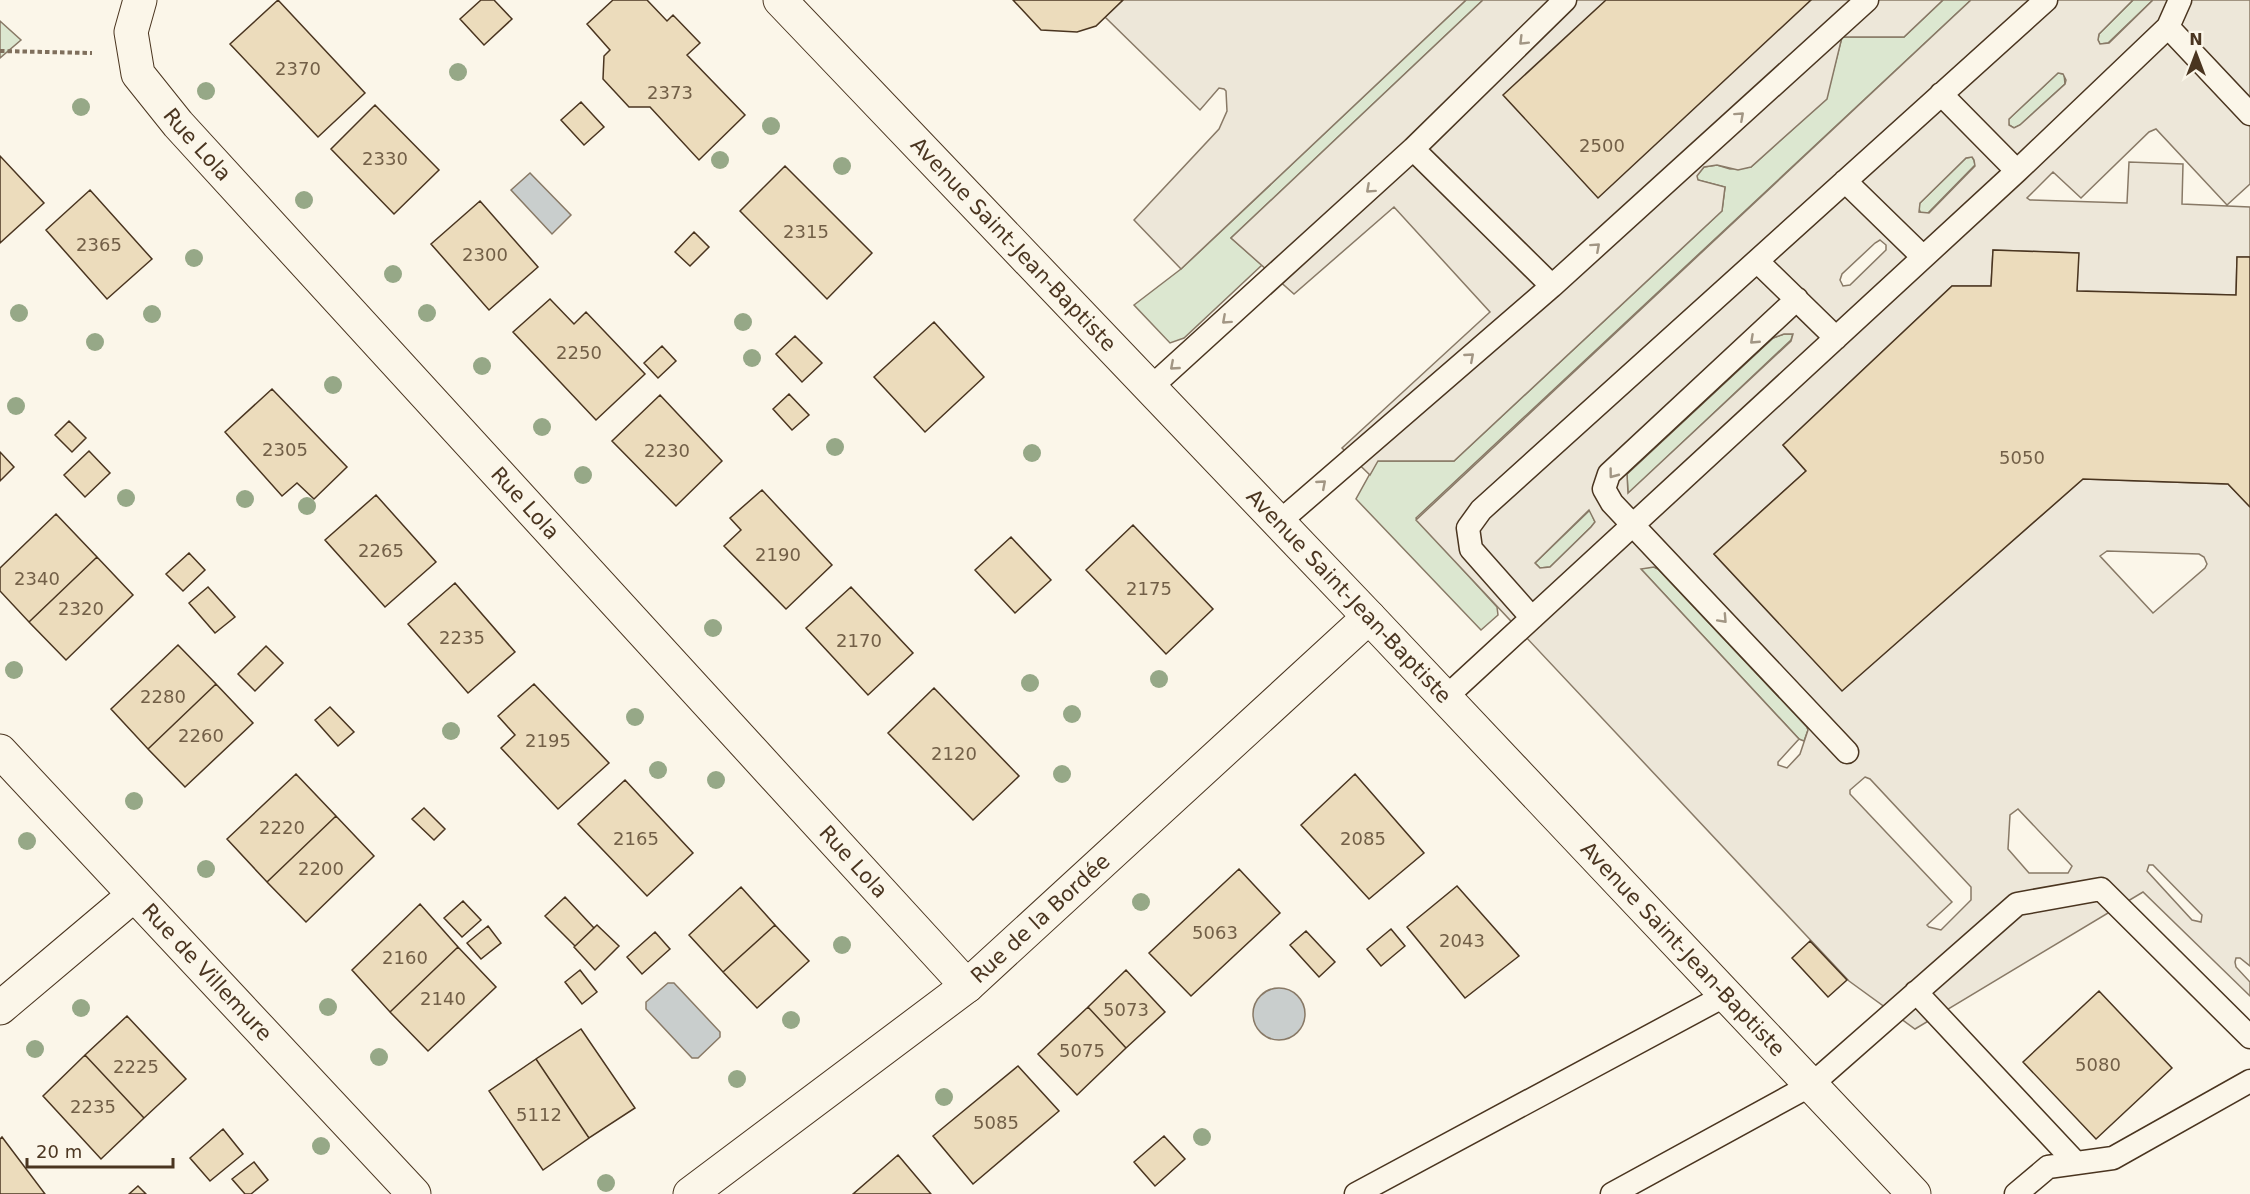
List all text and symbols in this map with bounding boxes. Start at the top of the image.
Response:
north arrow [2166,24,2226,84]
text: N [2189,30,2203,49]
one-way arrow [1520,34,1530,45]
house number: 2370 [275,58,321,79]
house number: 2373 [647,82,693,103]
street label: Rue Lola [158,104,236,186]
one-way arrow [1733,112,1744,123]
street label: Avenue Saint-Jean-Baptiste [906,133,1121,356]
house number: 2500 [1579,135,1625,156]
house number: 2330 [362,148,408,169]
one-way arrow [1366,182,1377,193]
house number: 2315 [783,221,829,242]
house number: 2365 [76,234,122,255]
one-way arrow [1589,243,1599,254]
house number: 2300 [462,244,508,265]
one-way arrow [1222,313,1233,324]
one-way arrow [1751,332,1762,343]
house number: 2250 [556,342,602,363]
one-way arrow [1463,353,1474,364]
one-way arrow [1170,359,1181,370]
house number: 2305 [262,439,308,460]
house number: 2230 [644,440,690,461]
house number: 5050 [1999,447,2045,468]
street label: Rue Lola [486,462,564,544]
one-way arrow [1609,467,1620,478]
one-way arrow [1315,481,1326,492]
street label: Avenue Saint-Jean-Baptiste [1242,484,1456,708]
house number: 2265 [358,540,404,561]
house number: 2190 [755,544,801,565]
house number: 2340 [14,568,60,589]
house number: 2175 [1126,578,1172,599]
house number: 2320 [58,598,104,619]
one-way arrow [1716,613,1727,623]
house number: 2235 [439,627,485,648]
house number: 2170 [836,630,882,651]
house number: 2280 [140,686,186,707]
house number: 2260 [178,725,224,746]
house number: 2195 [525,730,571,751]
house number: 2120 [931,743,977,764]
house number: 2220 [259,817,305,838]
street label: Rue Lola [814,821,892,903]
house number: 2165 [613,828,659,849]
house number: 2085 [1340,828,1386,849]
street label: Avenue Saint-Jean-Baptiste [1576,837,1790,1061]
street label: Rue de la Bordée [966,849,1115,988]
house number: 2200 [298,858,344,879]
street label: Rue de Villemure [137,899,277,1046]
house number: 5063 [1192,922,1238,943]
house number: 2043 [1439,930,1485,951]
house number: 2160 [382,947,428,968]
house number: 2140 [420,988,466,1009]
house number: 5073 [1103,999,1149,1020]
house number: 5075 [1059,1040,1105,1061]
house number: 5080 [2075,1054,2121,1075]
house number: 2225 [113,1056,159,1077]
house number: 2235 [70,1096,116,1117]
house number: 5112 [516,1104,562,1125]
house number: 5085 [973,1112,1019,1133]
scale bar [27,1131,172,1169]
text: 20 m [36,1141,82,1162]

